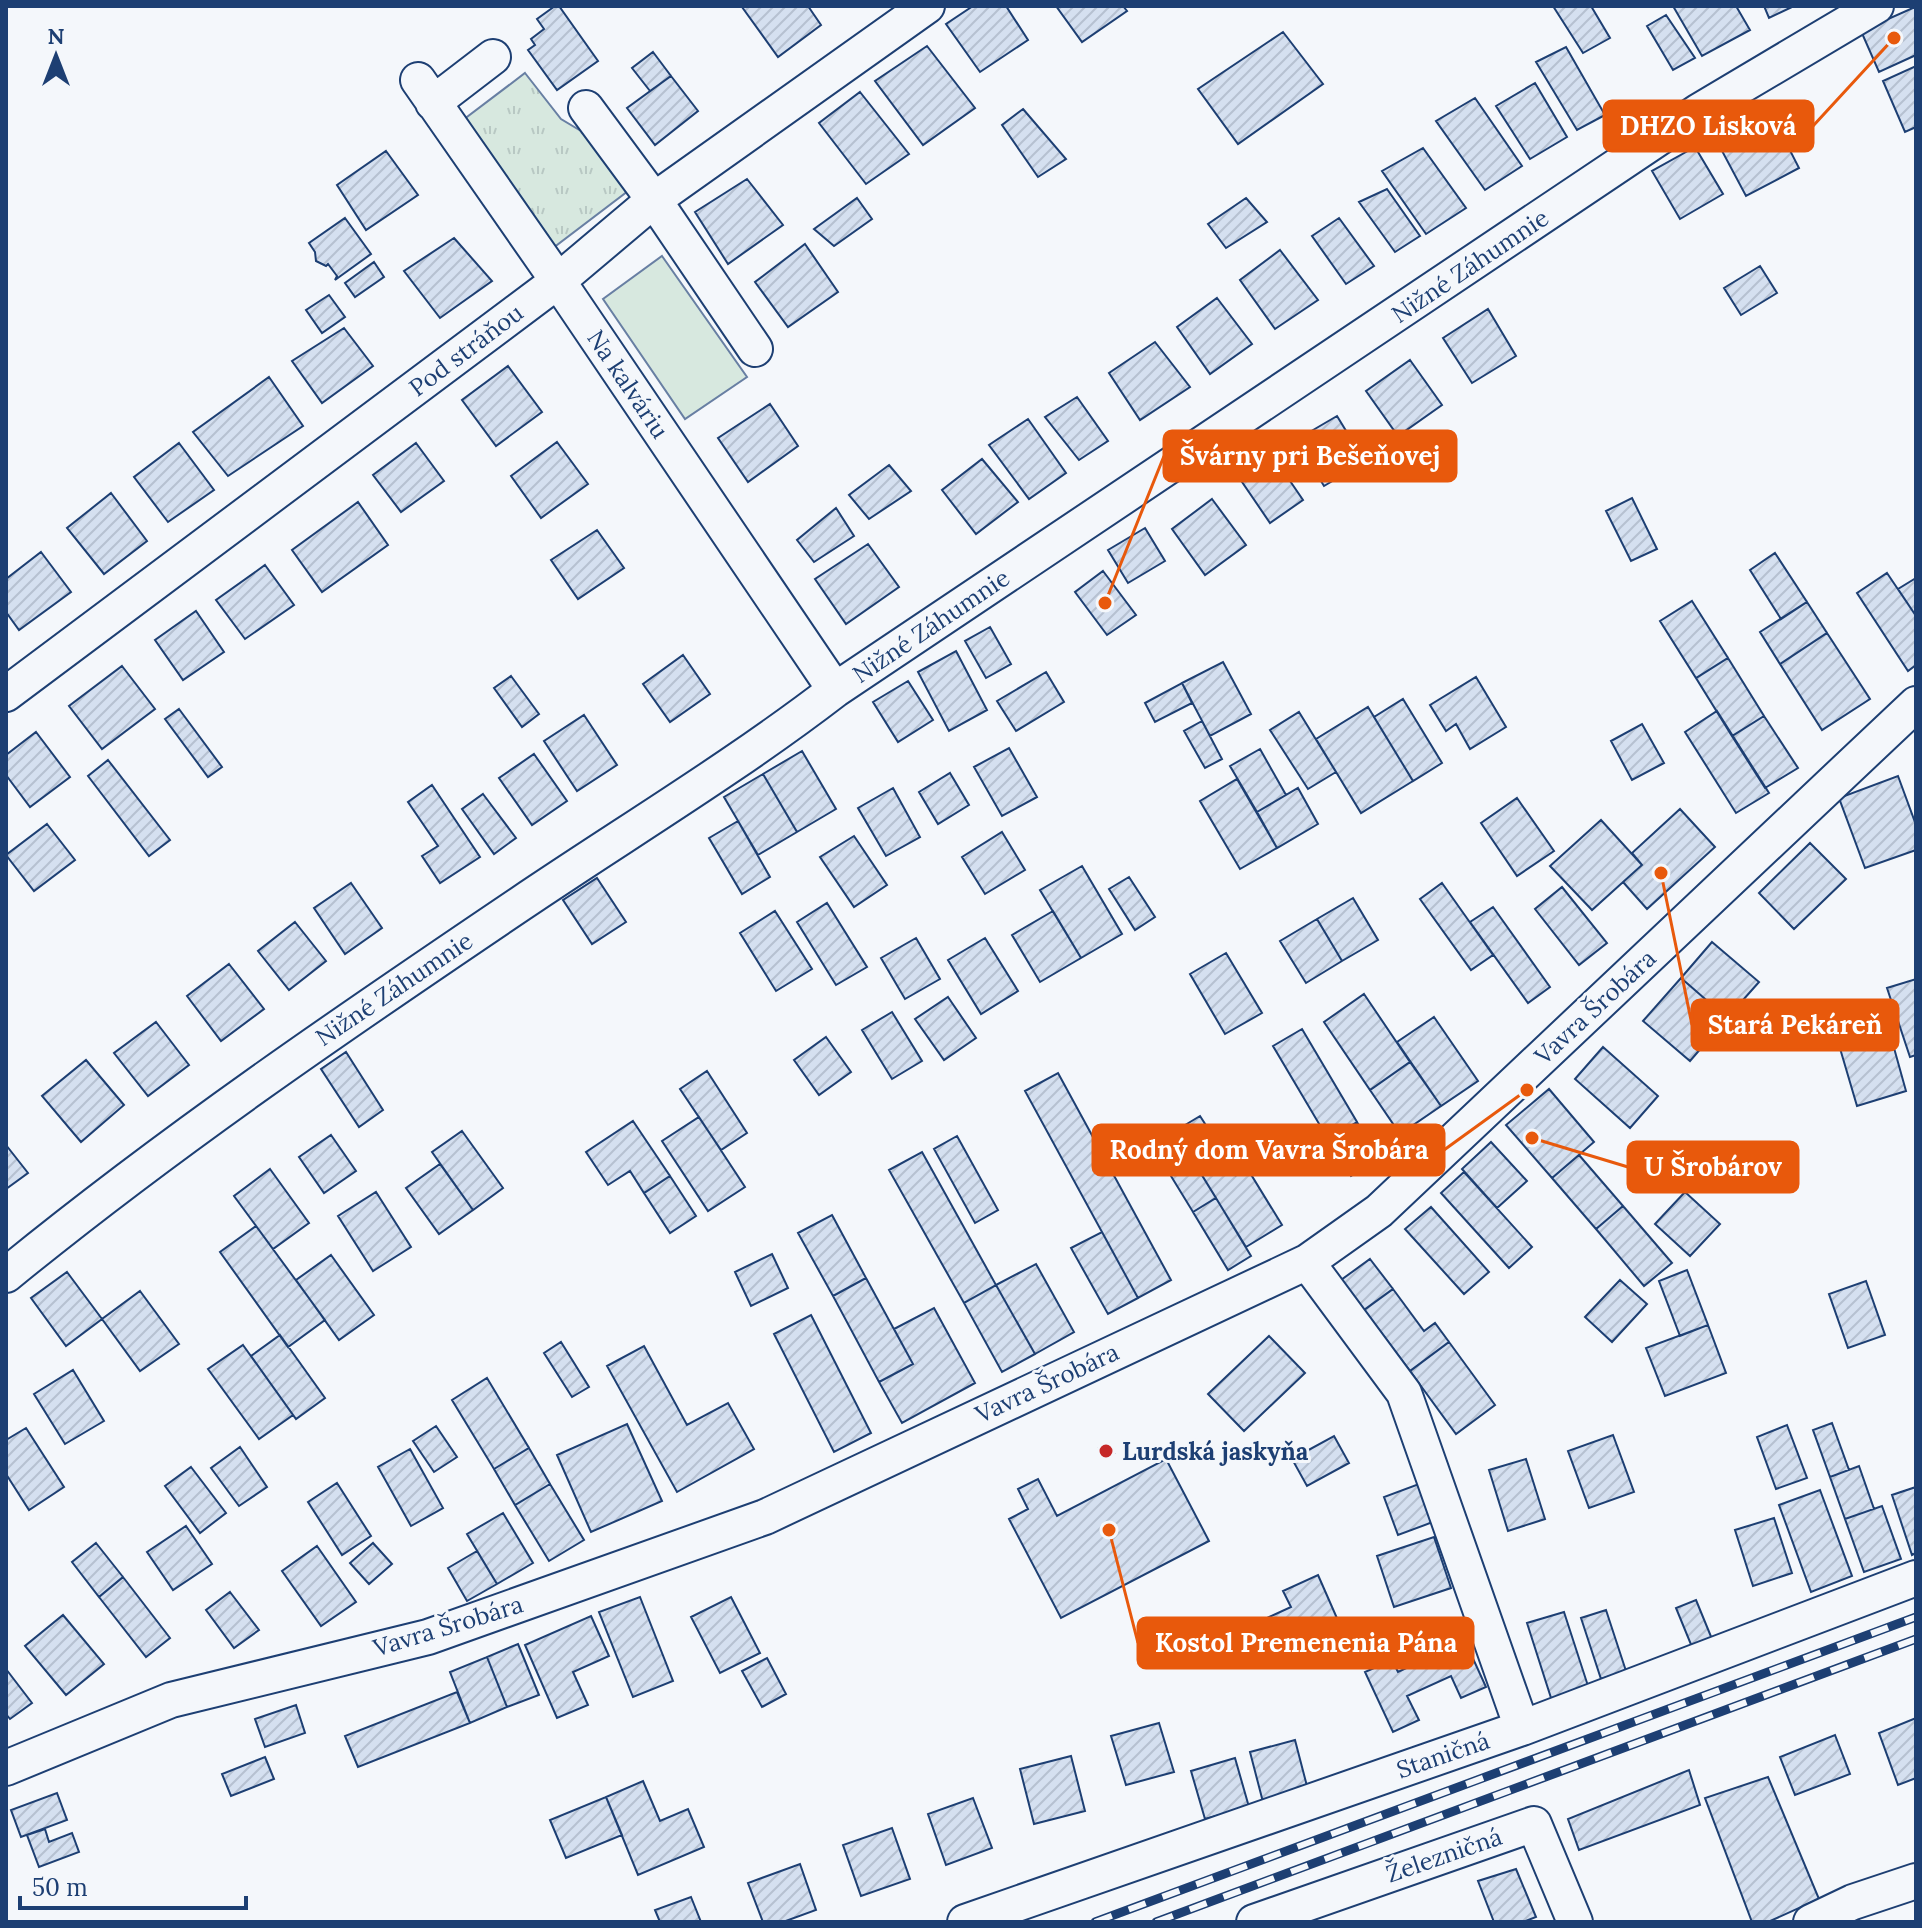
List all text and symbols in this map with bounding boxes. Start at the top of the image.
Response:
north arrow [16,16,96,96]
text: N [47,22,65,50]
callout: DHZO Lisková [1604,101,1813,151]
text: DHZO Lisková [1620,109,1797,142]
street label: Nižné Záhumnie [1386,202,1554,330]
street label: Pod stráňou [403,297,529,403]
street label: Na kalváriu [580,324,676,444]
callout: Švárny pri Bešeňovej [1164,431,1456,481]
text: Švárny pri Bešeňovej [1180,438,1440,472]
street label: Nižné Záhumnie [847,562,1015,690]
street label: Nižné Záhumnie [310,925,478,1053]
street label: Vavra Šrobára [1526,942,1662,1072]
callout: Stará Pekáreň [1692,1000,1898,1050]
text: Stará Pekáreň [1708,1008,1883,1041]
callout: Rodný dom Vavra Šrobára [1093,1125,1444,1175]
text: Rodný dom Vavra Šrobára [1109,1132,1429,1166]
callout: U Šrobárov [1628,1142,1798,1192]
text: U Šrobárov [1644,1149,1782,1183]
street label: Vavra Šrobára [969,1335,1124,1430]
place label: Lurdská jaskyňa [1122,1436,1309,1467]
marker: Lurdská jaskyňa [1097,1442,1115,1460]
street label: Vavra Šrobára [368,1588,527,1664]
callout: Kostol Premenenia Pána [1138,1618,1473,1668]
text: Kostol Premenenia Pána [1155,1626,1458,1659]
street label: Staničná [1392,1725,1494,1785]
street label: Železničná [1382,1820,1506,1889]
scale bar [20,1860,246,1910]
text: 50 m [32,1872,88,1903]

